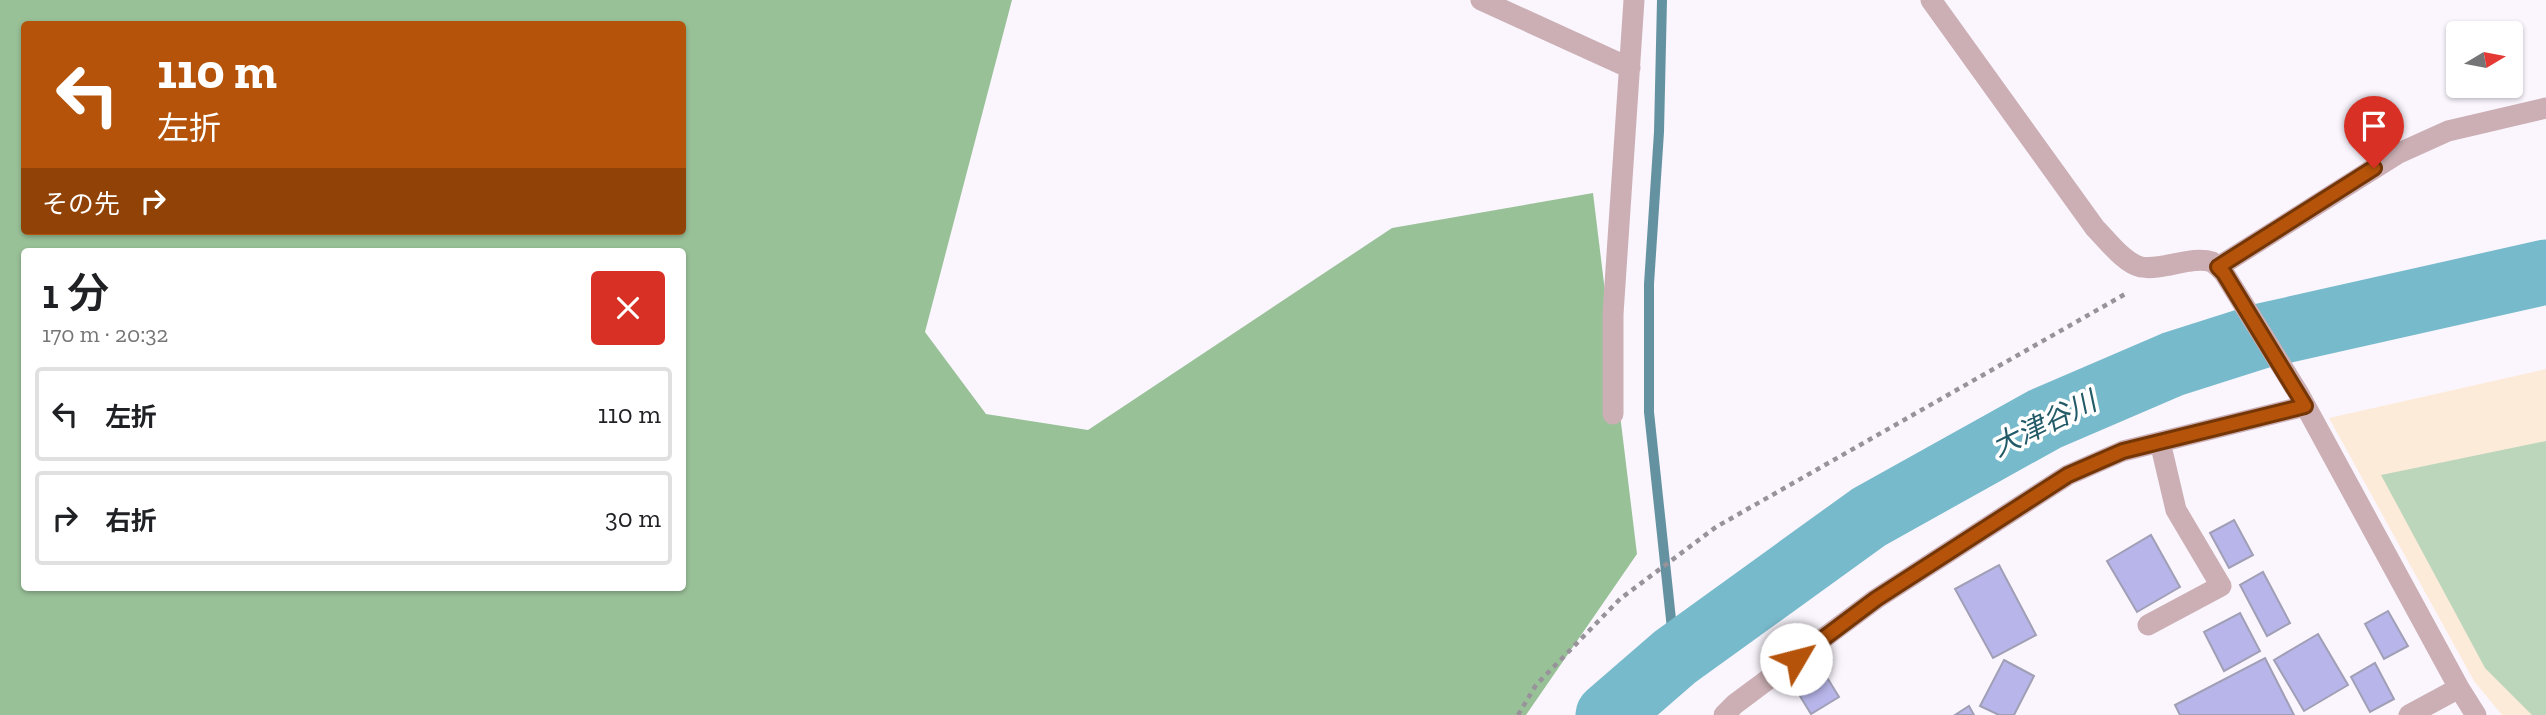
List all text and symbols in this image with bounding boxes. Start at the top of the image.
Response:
north arrow [2446,21,2524,98]
map controls [2446,21,2523,98]
text: 110 m [157,42,277,101]
icon: left [42,49,133,140]
pin [2344,96,2404,168]
icon: arrive [2355,107,2393,145]
text: 左折 [157,109,221,147]
icon: right [134,182,172,220]
text: その先 [42,188,120,220]
text: 1 分 [42,268,109,319]
button: close [591,271,665,345]
text: 170 m · 20:32 [42,320,168,348]
water label: 大津谷川 [1986,383,2104,463]
icon: left [46,395,84,433]
text: 110 m [598,398,661,430]
text: 左折 [105,401,157,433]
icon: right [46,499,84,537]
text: 30 m [605,502,661,534]
text: 右折 [105,505,157,537]
position arrow [1759,622,1833,696]

